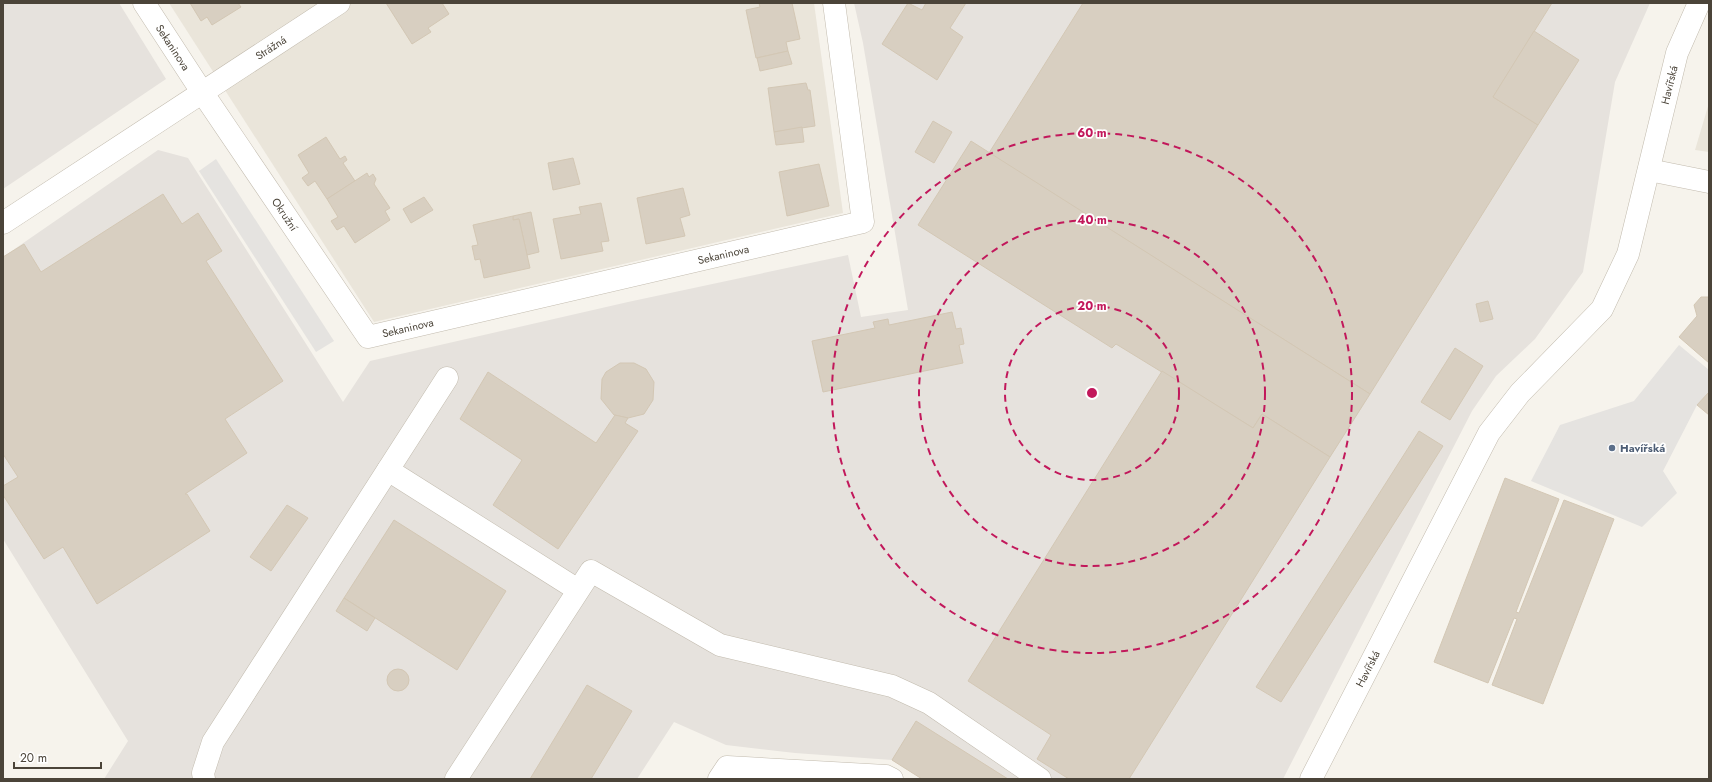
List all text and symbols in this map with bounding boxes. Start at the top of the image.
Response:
street label: Sekaninova [152,21,194,74]
street label: Strážná [252,32,289,64]
street label: Havířská [1657,64,1682,106]
text: 60 m [1077,124,1107,142]
street label: Okružní [268,195,302,235]
text: 40 m [1077,211,1107,229]
street label: Sekaninova [696,241,751,268]
text: 20 m [1077,297,1107,315]
street label: Sekaninova [381,314,435,341]
centre of rings [1085,386,1099,400]
place label: Havířská [1620,440,1665,456]
marker: Havířská [1607,443,1617,453]
street label: Havířská [1352,648,1384,690]
scale bar [14,744,101,770]
text: 20 m [20,749,47,767]

